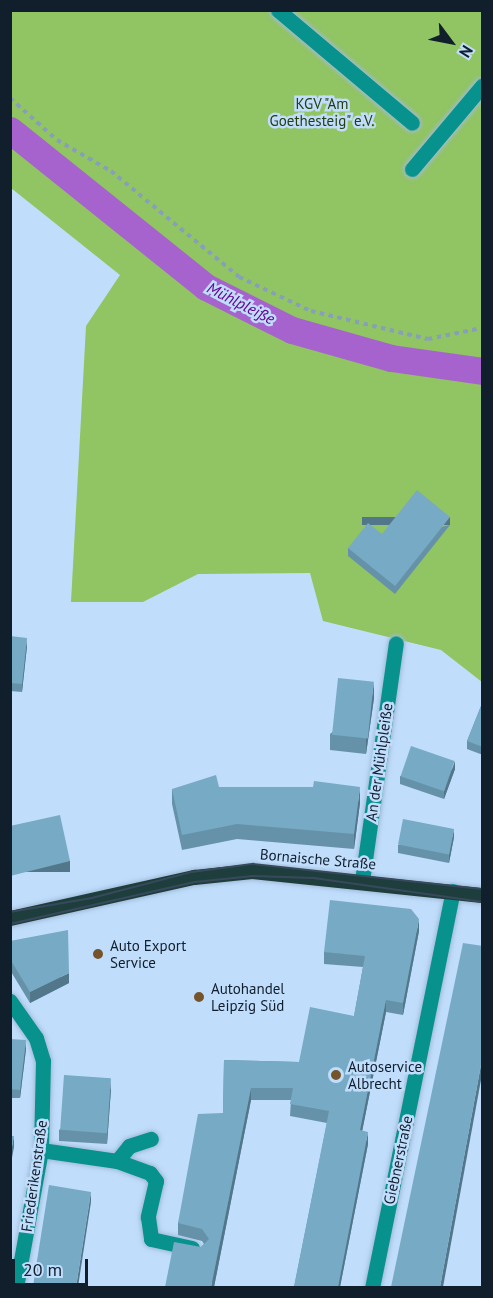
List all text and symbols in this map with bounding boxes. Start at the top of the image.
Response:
north arrow [421,12,481,72]
text: N [455,42,478,61]
park label: KGV "Am Goethesteig" e.V. [269,94,375,129]
water label: Mühlpleiße [204,278,278,328]
street label: An der Mühlpleiße [362,702,396,822]
street label: Bornaische Straße [259,845,377,873]
place label: Auto Export Service [110,936,186,971]
marker: Auto Export Service [91,947,105,961]
place label: Autohandel Leipzig Süd [211,979,285,1014]
marker: Autohandel Leipzig Süd [192,990,206,1004]
place label: Autoservice Albrecht [348,1057,422,1092]
marker: Autoservice Albrecht [329,1068,343,1082]
street label: Giebnerstraße [380,1114,416,1206]
street label: Friederikenstraße [17,1119,51,1233]
scale bar [15,1247,92,1285]
text: 20 m [23,1258,62,1281]

